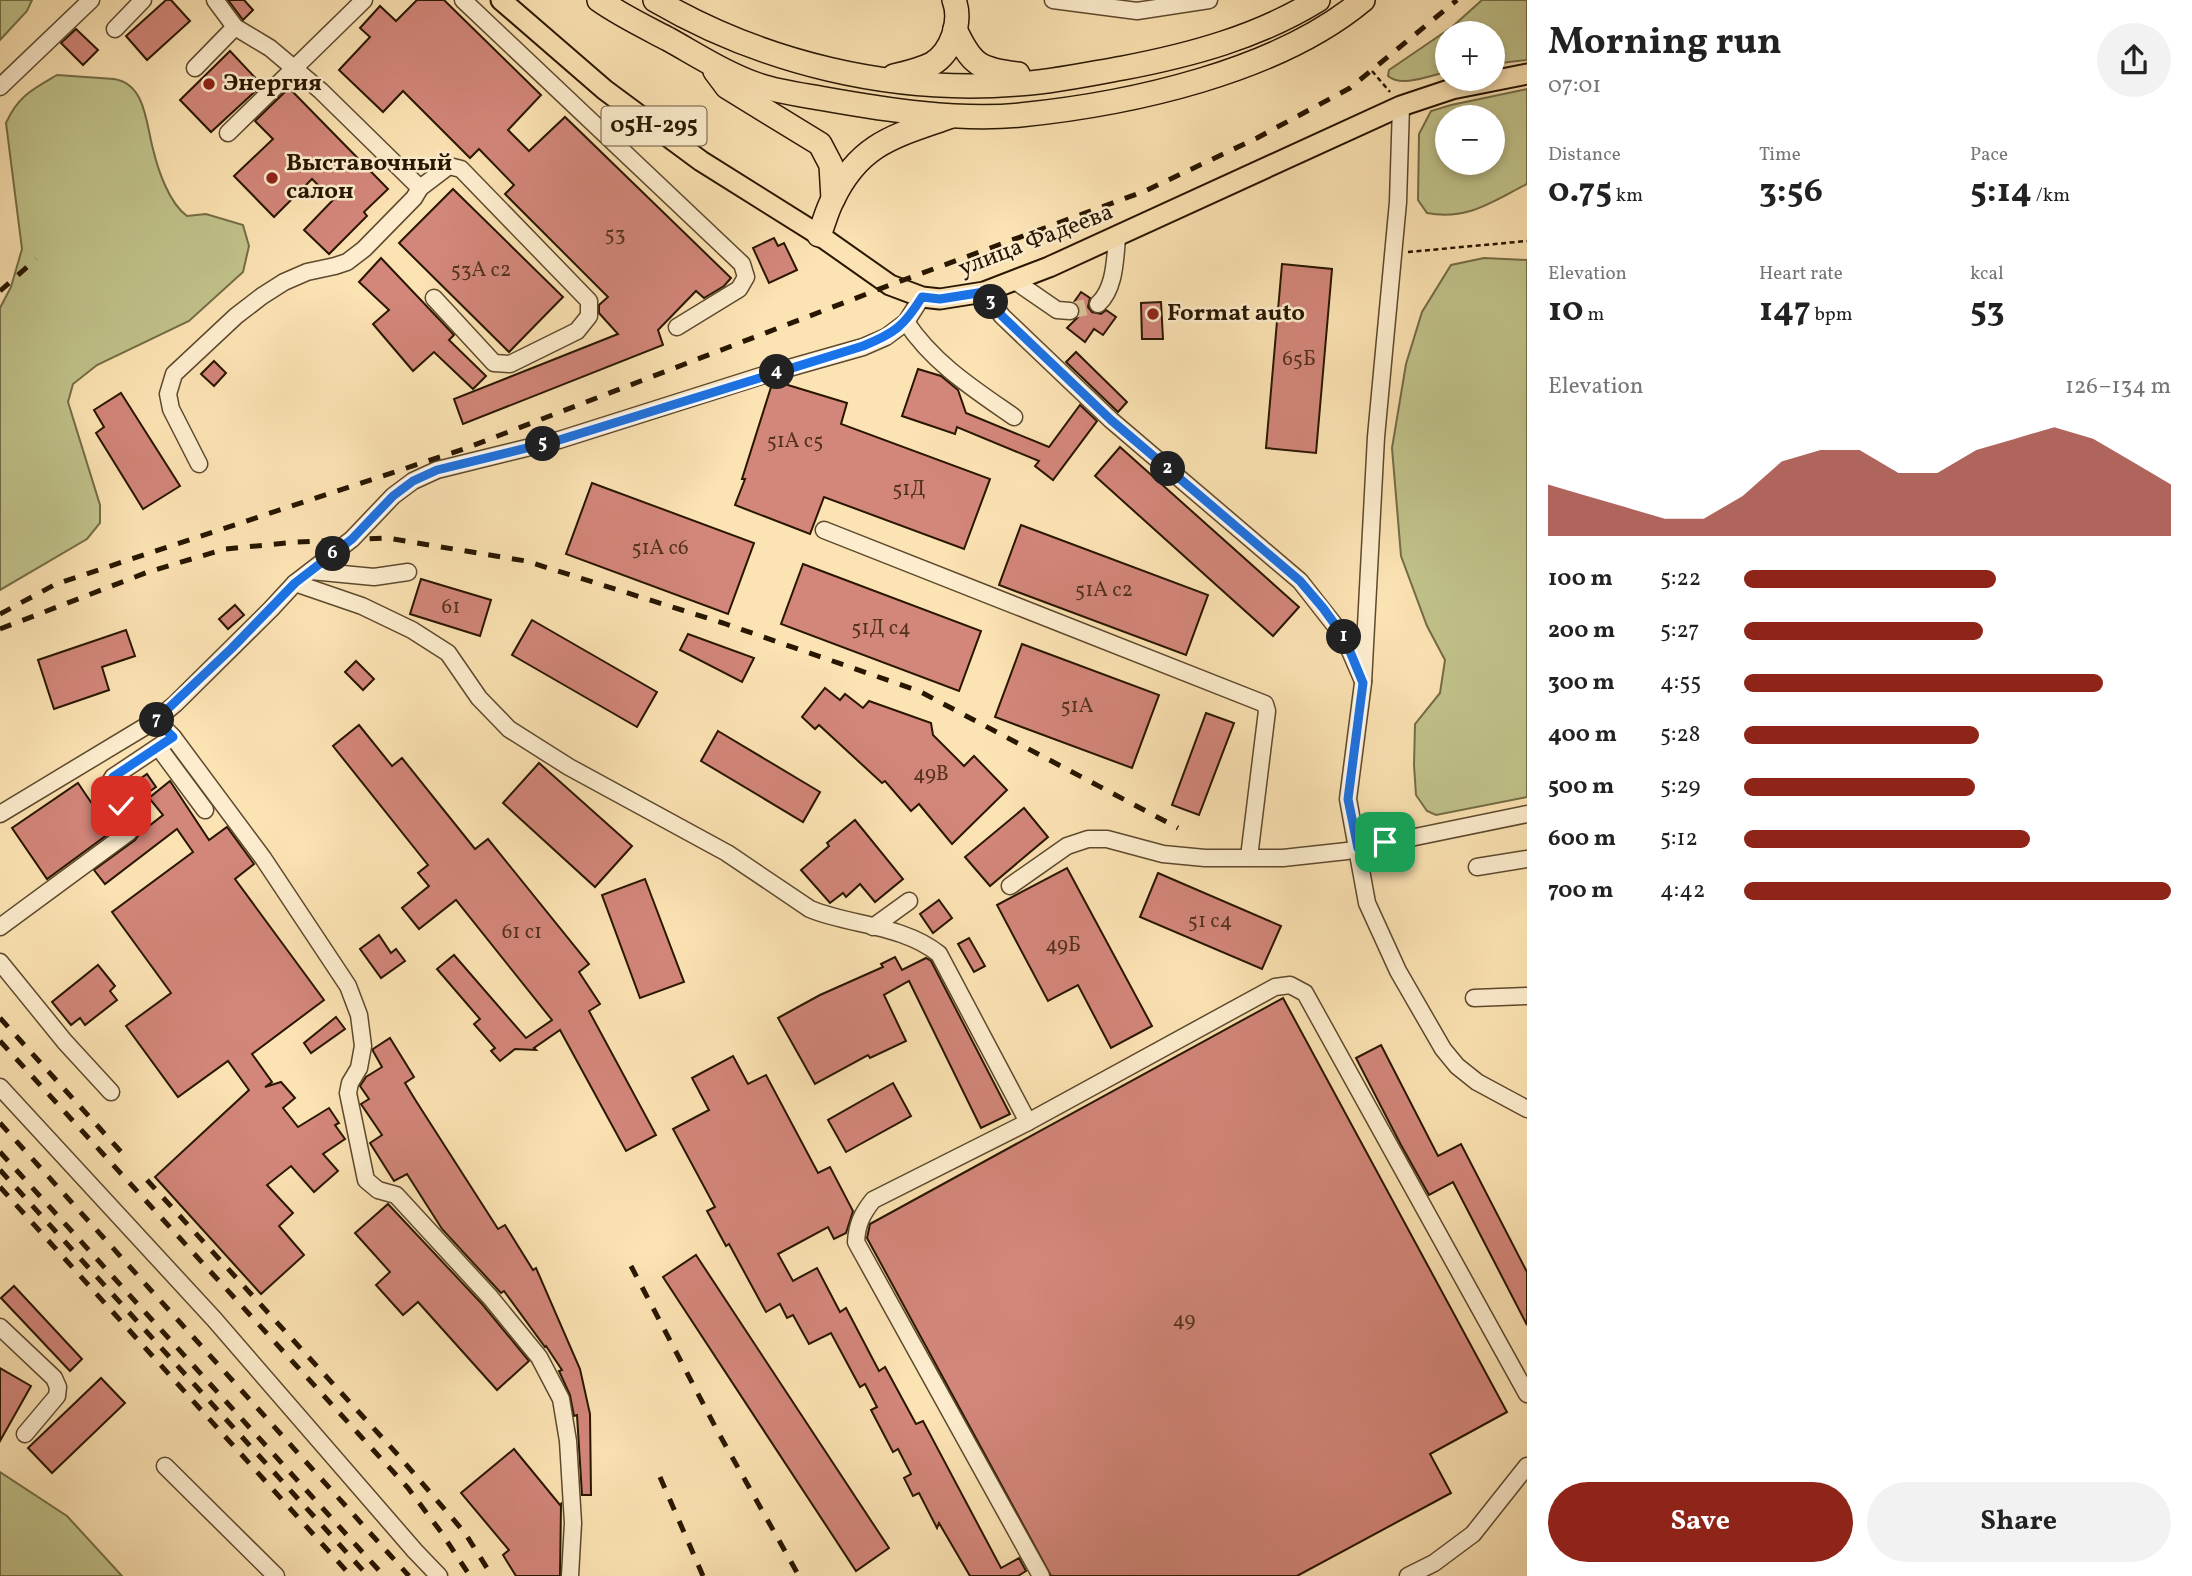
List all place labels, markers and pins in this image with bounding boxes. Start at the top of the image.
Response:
place label: Энергия [223,67,322,101]
marker: Энергия [201,76,217,92]
place label: Выставочный салон [286,147,452,209]
marker: Выставочный салон [264,170,280,186]
pin: 3 [974,284,1009,320]
place label: Format auto [1167,297,1305,331]
marker: Format auto [1145,306,1161,322]
pin: 4 [760,354,794,390]
pin: 5 [526,426,560,462]
pin: 2 [1150,452,1186,486]
pin: 6 [316,536,350,572]
pin: 1 [1326,620,1362,654]
pin: 7 [140,702,174,738]
pin [91,776,151,836]
pin [1355,812,1415,872]

